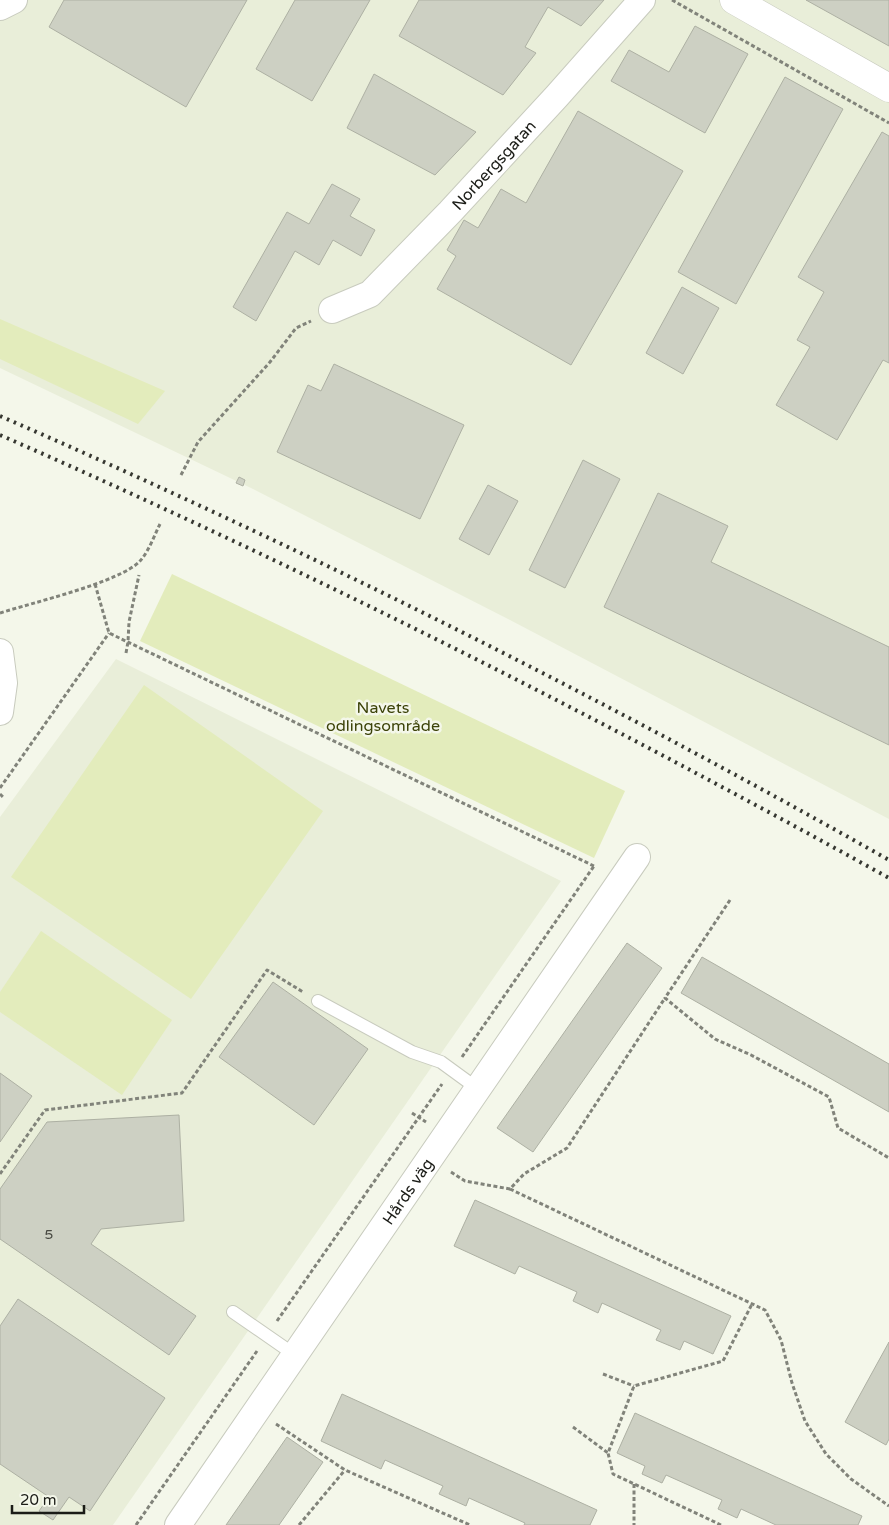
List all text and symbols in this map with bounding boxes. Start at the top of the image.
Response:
street label: Norbergsgatan [448,116,541,215]
park label: Navets odlingsområde [326,698,440,736]
street label: Hårds väg [378,1155,438,1229]
house number: 5 [45,1226,53,1243]
scale bar [12,1482,85,1514]
text: 20 m [20,1491,57,1509]

